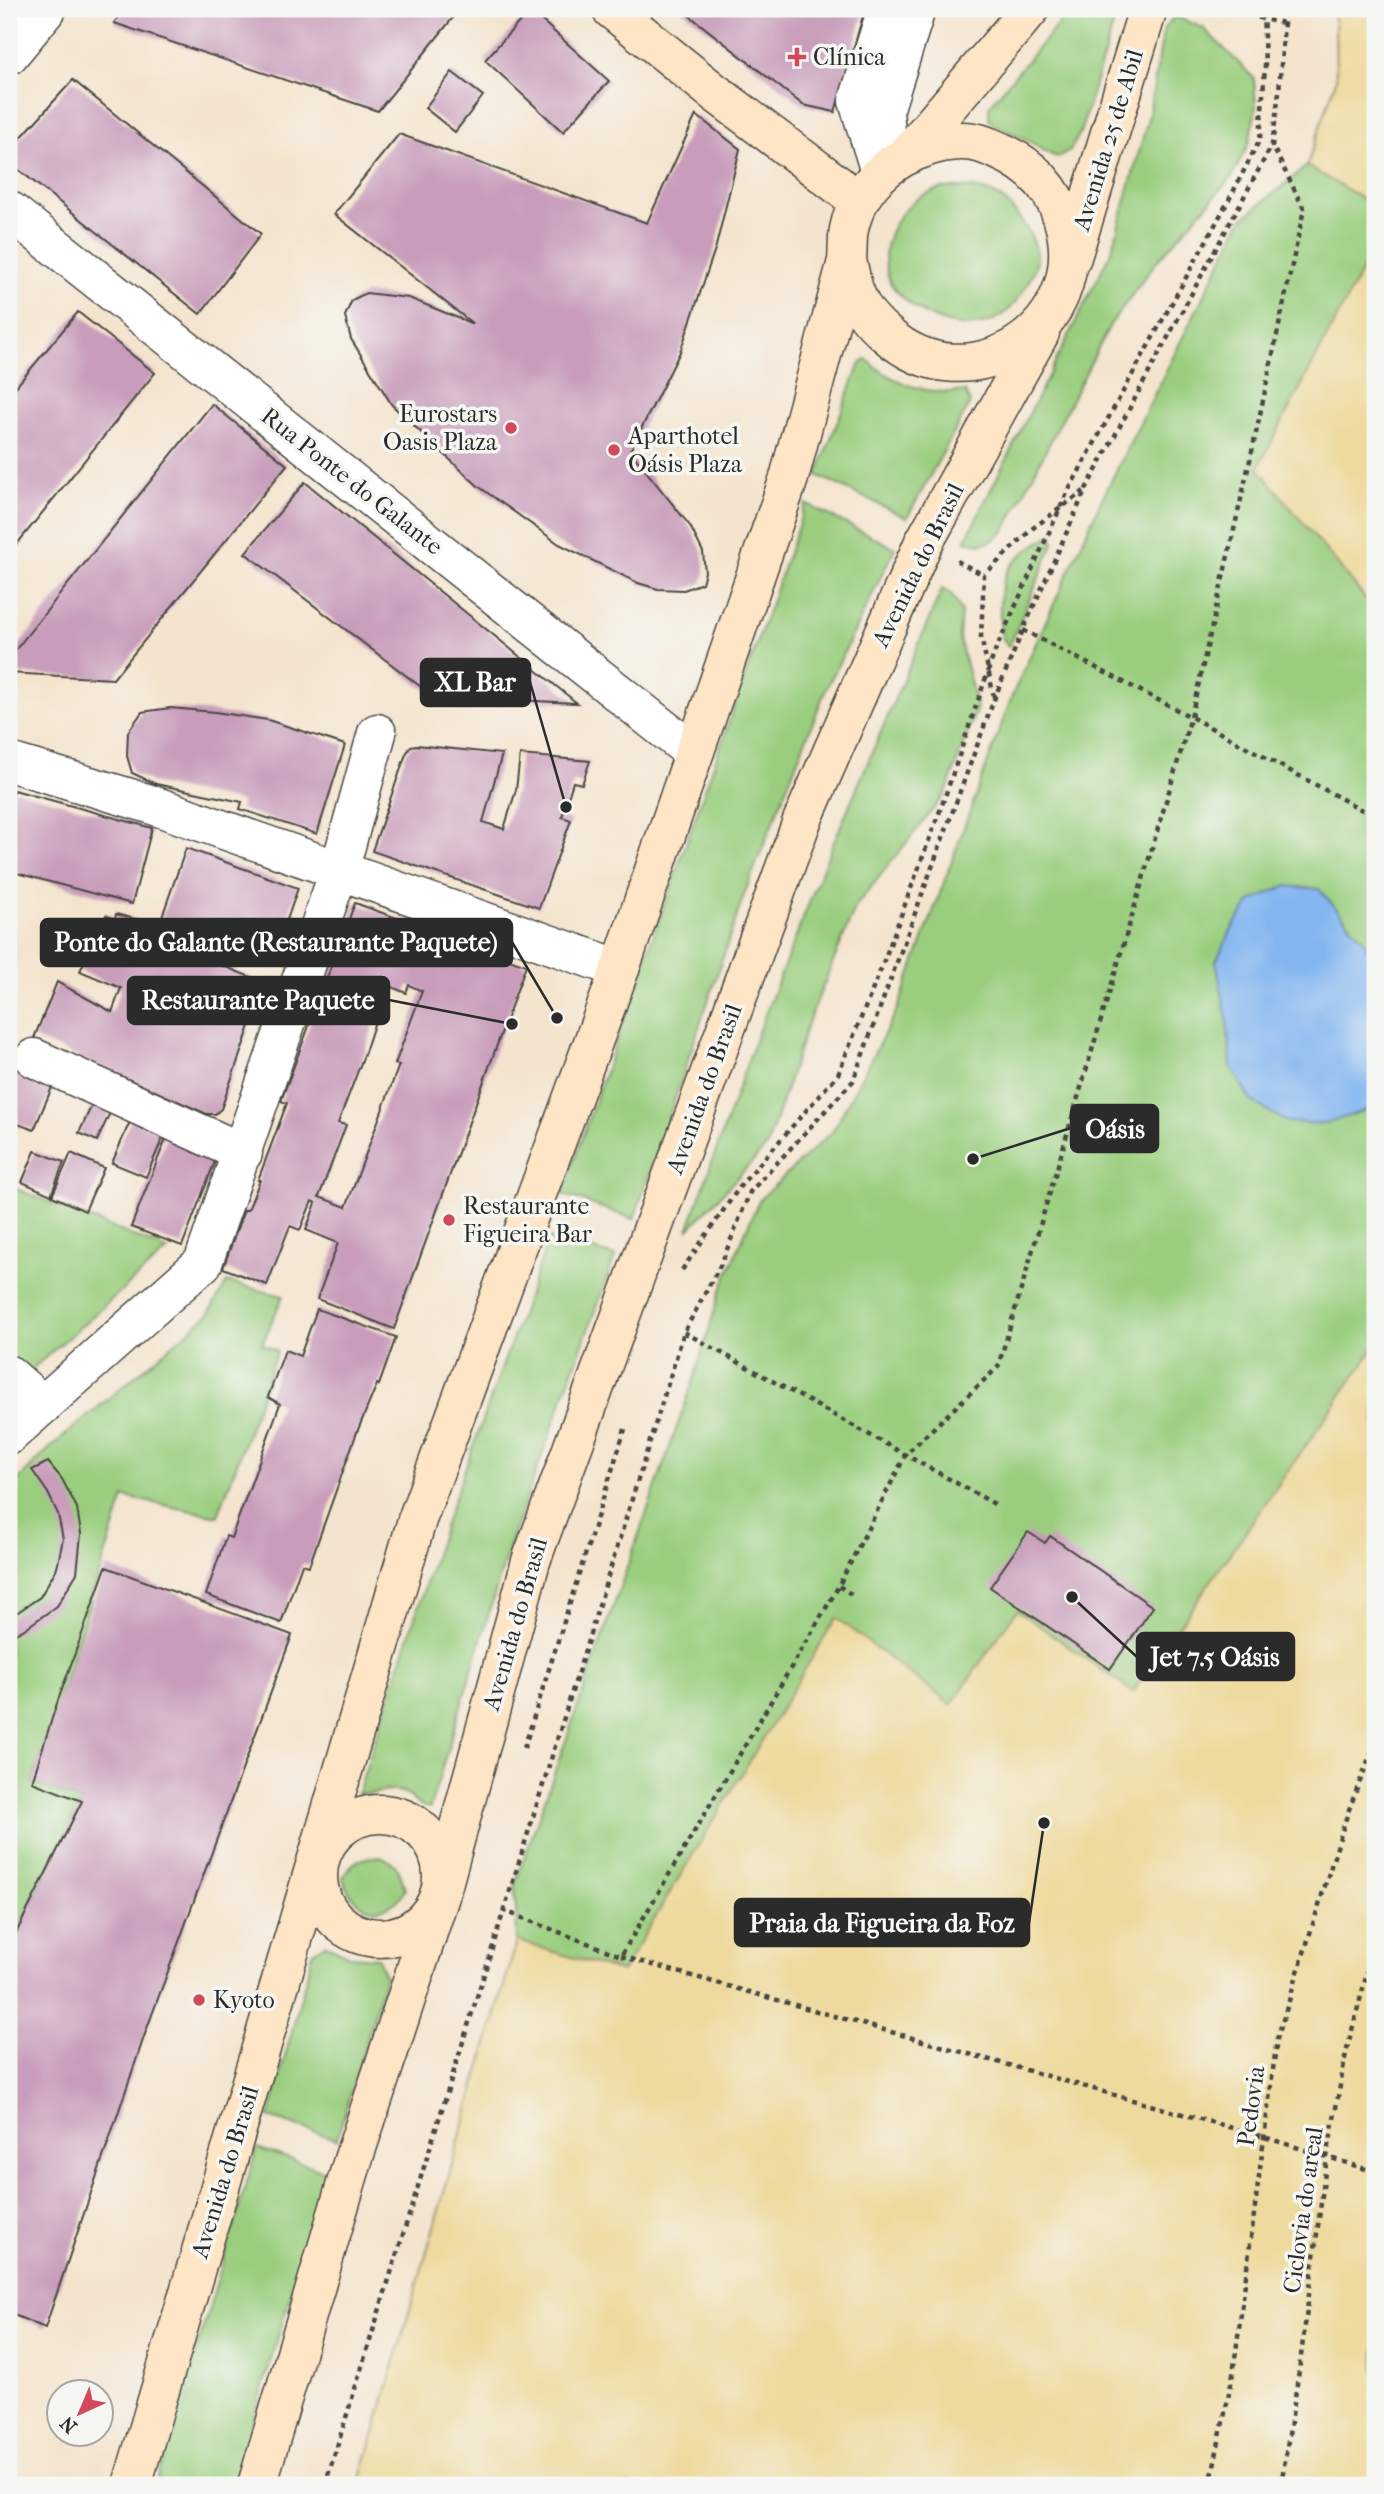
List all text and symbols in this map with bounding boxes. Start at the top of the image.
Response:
place label: Clínica [813,43,886,71]
street label: Avenida 25 de Abil [1067,46,1149,235]
marker: Clínica [787,47,807,67]
place label: Eurostars Oasis Plaza [383,400,498,456]
street label: Rua Ponte do Galante [256,401,448,561]
marker: Eurostars Oasis Plaza [503,420,519,436]
place label: Aparthotel Oásis Plaza [627,422,743,478]
marker: Aparthotel Oásis Plaza [606,442,622,458]
street label: Avenida do Brasil [866,478,970,652]
callout: XL Bar [421,659,530,706]
text: XL Bar [433,667,517,698]
callout: Ponte do Galante (Restaurante Paquete) [41,919,512,966]
text: Ponte do Galante (Restaurante Paquete) [54,927,498,958]
callout: Restaurante Paquete [128,977,389,1024]
text: Restaurante Paquete [141,985,375,1016]
street label: Avenida do Brasil [660,1000,748,1179]
callout: Oásis [1071,1105,1158,1152]
text: Oásis [1085,1114,1145,1145]
place label: Restaurante Figueira Bar [463,1192,593,1248]
marker: Restaurante Figueira Bar [441,1212,457,1228]
street label: Avenida do Brasil [477,1534,553,1715]
callout: Jet 7.5 Oásis [1137,1633,1294,1680]
text: Jet 7.5 Oásis [1147,1642,1280,1673]
callout: Praia da Figueira da Foz [735,1899,1029,1946]
text: Praia da Figueira da Foz [749,1908,1015,1939]
place label: Kyoto [213,1986,275,2014]
marker: Kyoto [191,1992,207,2008]
street label: Pedovia [1232,2063,1271,2148]
street label: Avenida do Brasil [185,2082,265,2262]
street label: Ciclovia do areal [1277,2124,1329,2295]
north arrow [46,2378,116,2448]
text: N [56,2411,82,2437]

